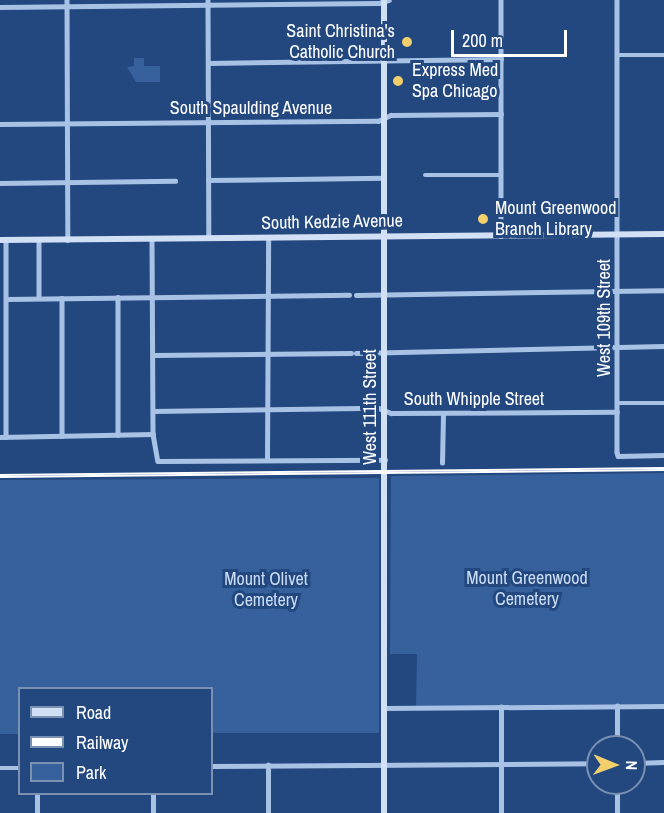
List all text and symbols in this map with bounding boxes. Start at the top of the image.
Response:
scale bar [454,18,570,56]
place label: Saint Christina's Catholic Church [286,21,395,63]
text: 200 m [462,28,503,53]
marker: Saint Christina's Catholic Church [400,35,414,49]
place label: Express Med Spa Chicago [412,60,498,103]
marker: Express Med Spa Chicago [389,72,407,90]
street label: South Spaulding Avenue [169,97,333,119]
place label: Mount Greenwood Branch Library [495,198,616,240]
street label: South Kedzie Avenue [261,210,403,234]
marker: Mount Greenwood Branch Library [476,212,490,226]
street label: West 109th Street [593,259,615,377]
street label: West 111th Street [359,349,381,465]
street label: South Whipple Street [404,388,544,410]
park label: Mount Greenwood Cemetery [466,568,588,610]
park label: Mount Olivet Cemetery [224,569,308,612]
legend [18,687,213,795]
text: Road [76,700,111,725]
text: Railway [76,730,129,755]
north arrow [586,735,646,795]
text: Park [76,760,106,785]
text: N [621,760,643,770]

